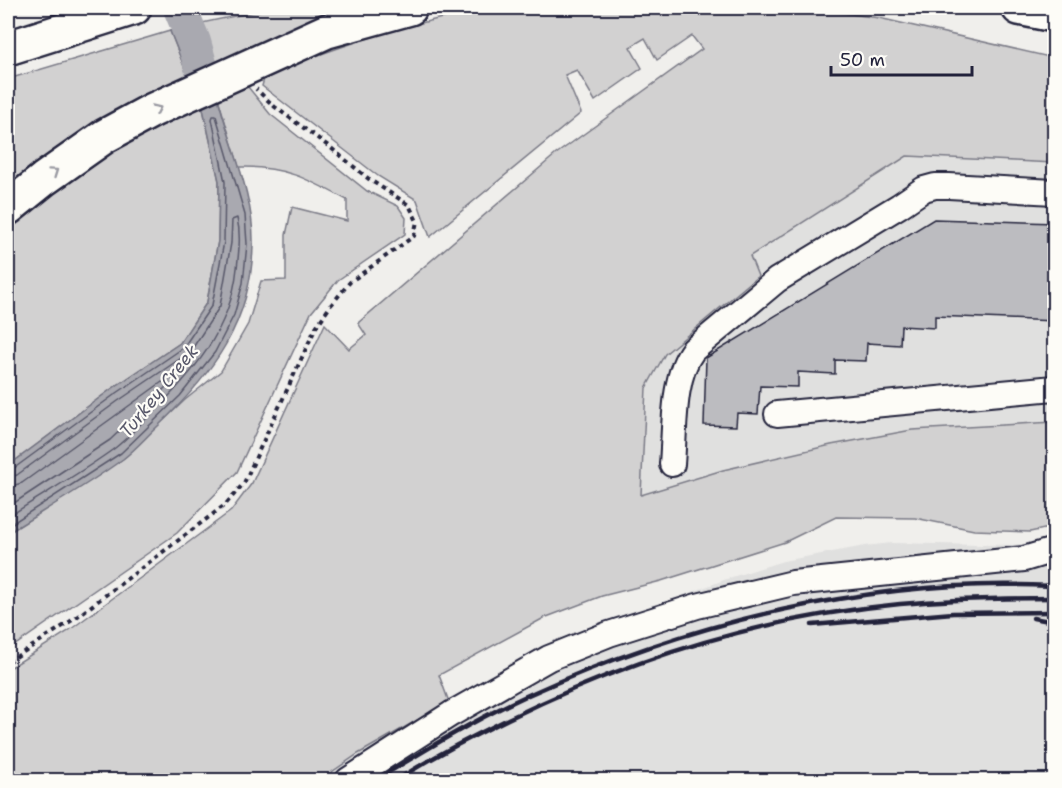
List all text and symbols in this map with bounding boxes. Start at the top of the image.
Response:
scale bar [831,39,972,77]
text: 50 m [840,48,885,72]
one-way arrow [150,104,161,116]
one-way arrow [47,168,58,179]
water label: Turkey Creek [114,339,204,442]

